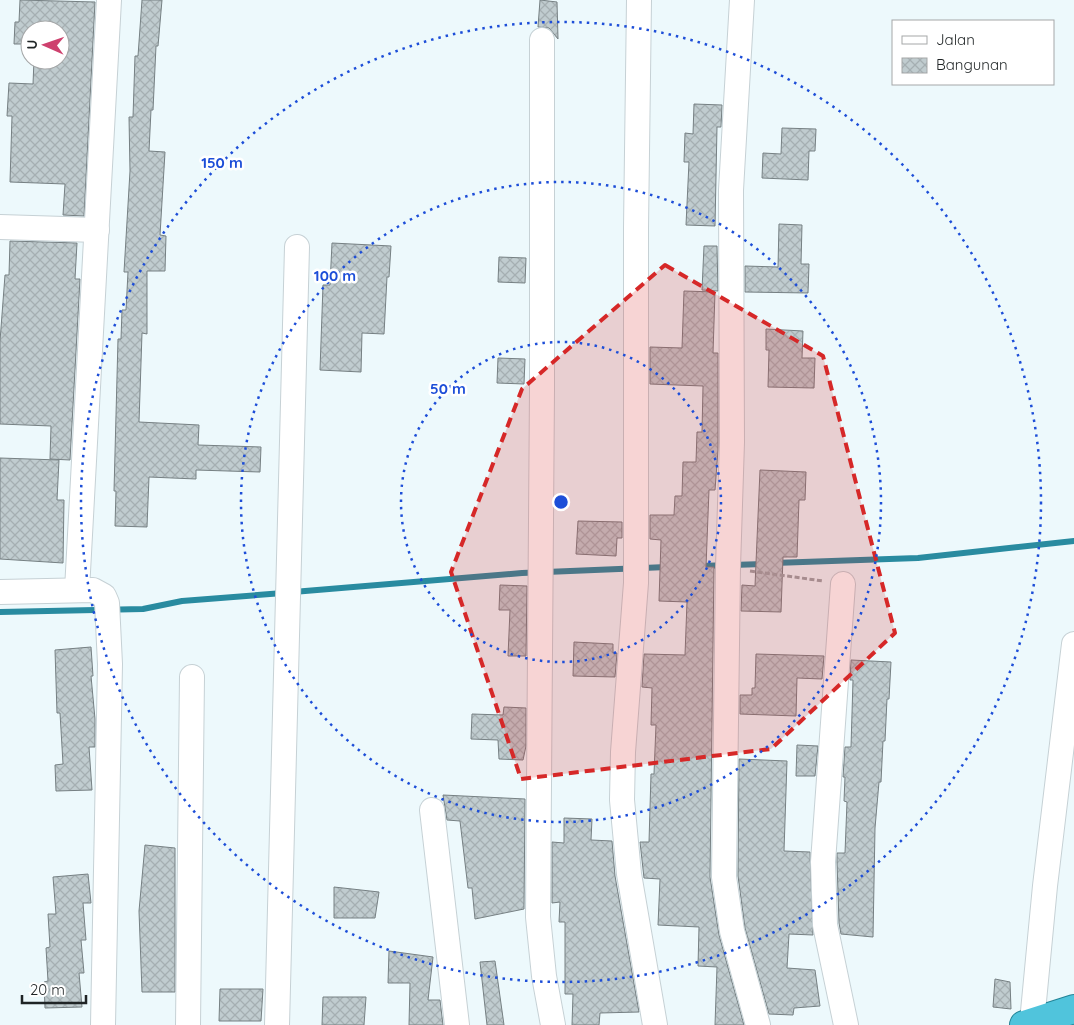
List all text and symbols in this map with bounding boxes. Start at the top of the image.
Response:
north arrow [20,20,70,70]
legend [892,20,1054,85]
text: Jalan [936,30,975,49]
text: U [23,39,41,50]
text: Bangunan [936,55,1008,74]
text: 150 m [201,153,243,172]
text: 100 m [314,266,356,285]
text: 50 m [430,379,466,398]
centre of rings [552,493,570,511]
scale bar [22,972,86,1004]
text: 20 m [30,980,65,999]

